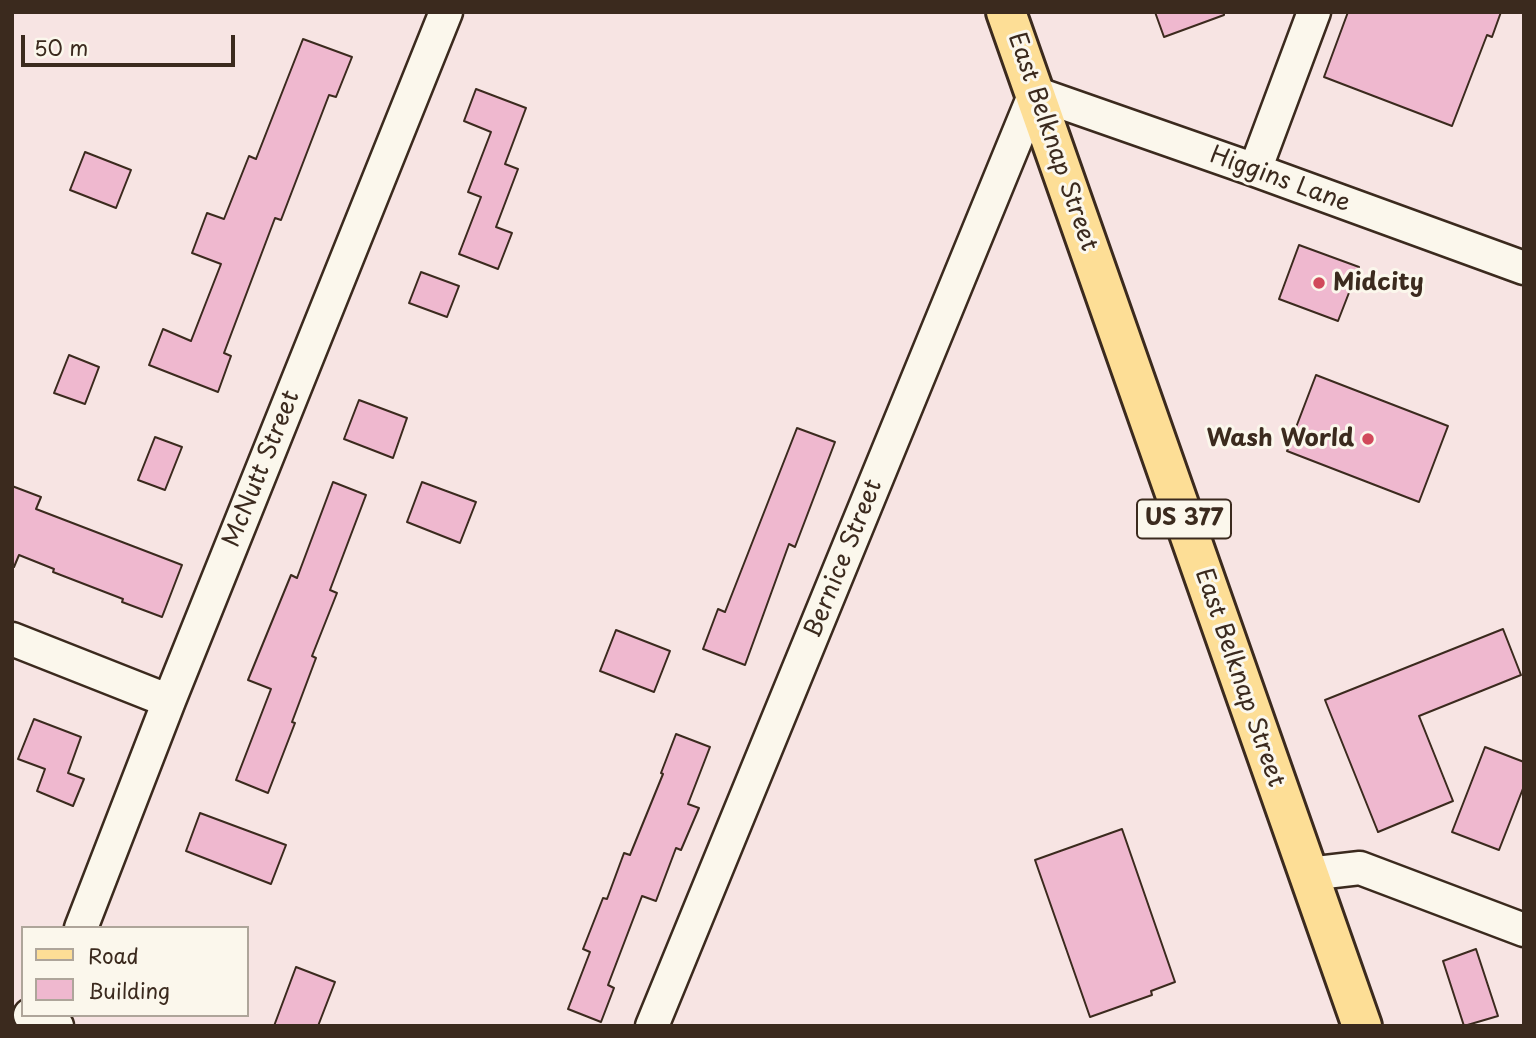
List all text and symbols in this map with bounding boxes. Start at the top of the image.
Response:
scale bar [24,21,238,65]
street label: East Belknap Street [1001,29,1103,255]
text: 50 m [34,31,88,63]
street label: Higgins Lane [1206,141,1354,219]
place label: Midcity [1333,269,1424,297]
marker: Midcity [1311,275,1327,291]
street label: McNutt Street [218,387,306,551]
place label: Wash World [1207,425,1354,453]
marker: Wash World [1360,431,1376,447]
street label: Bernice Street [799,475,889,643]
road number: US 377 [1137,499,1231,538]
street label: East Belknap Street [1188,565,1290,791]
legend [21,926,248,1017]
text: Road [88,939,139,971]
text: Building [88,974,170,1006]

